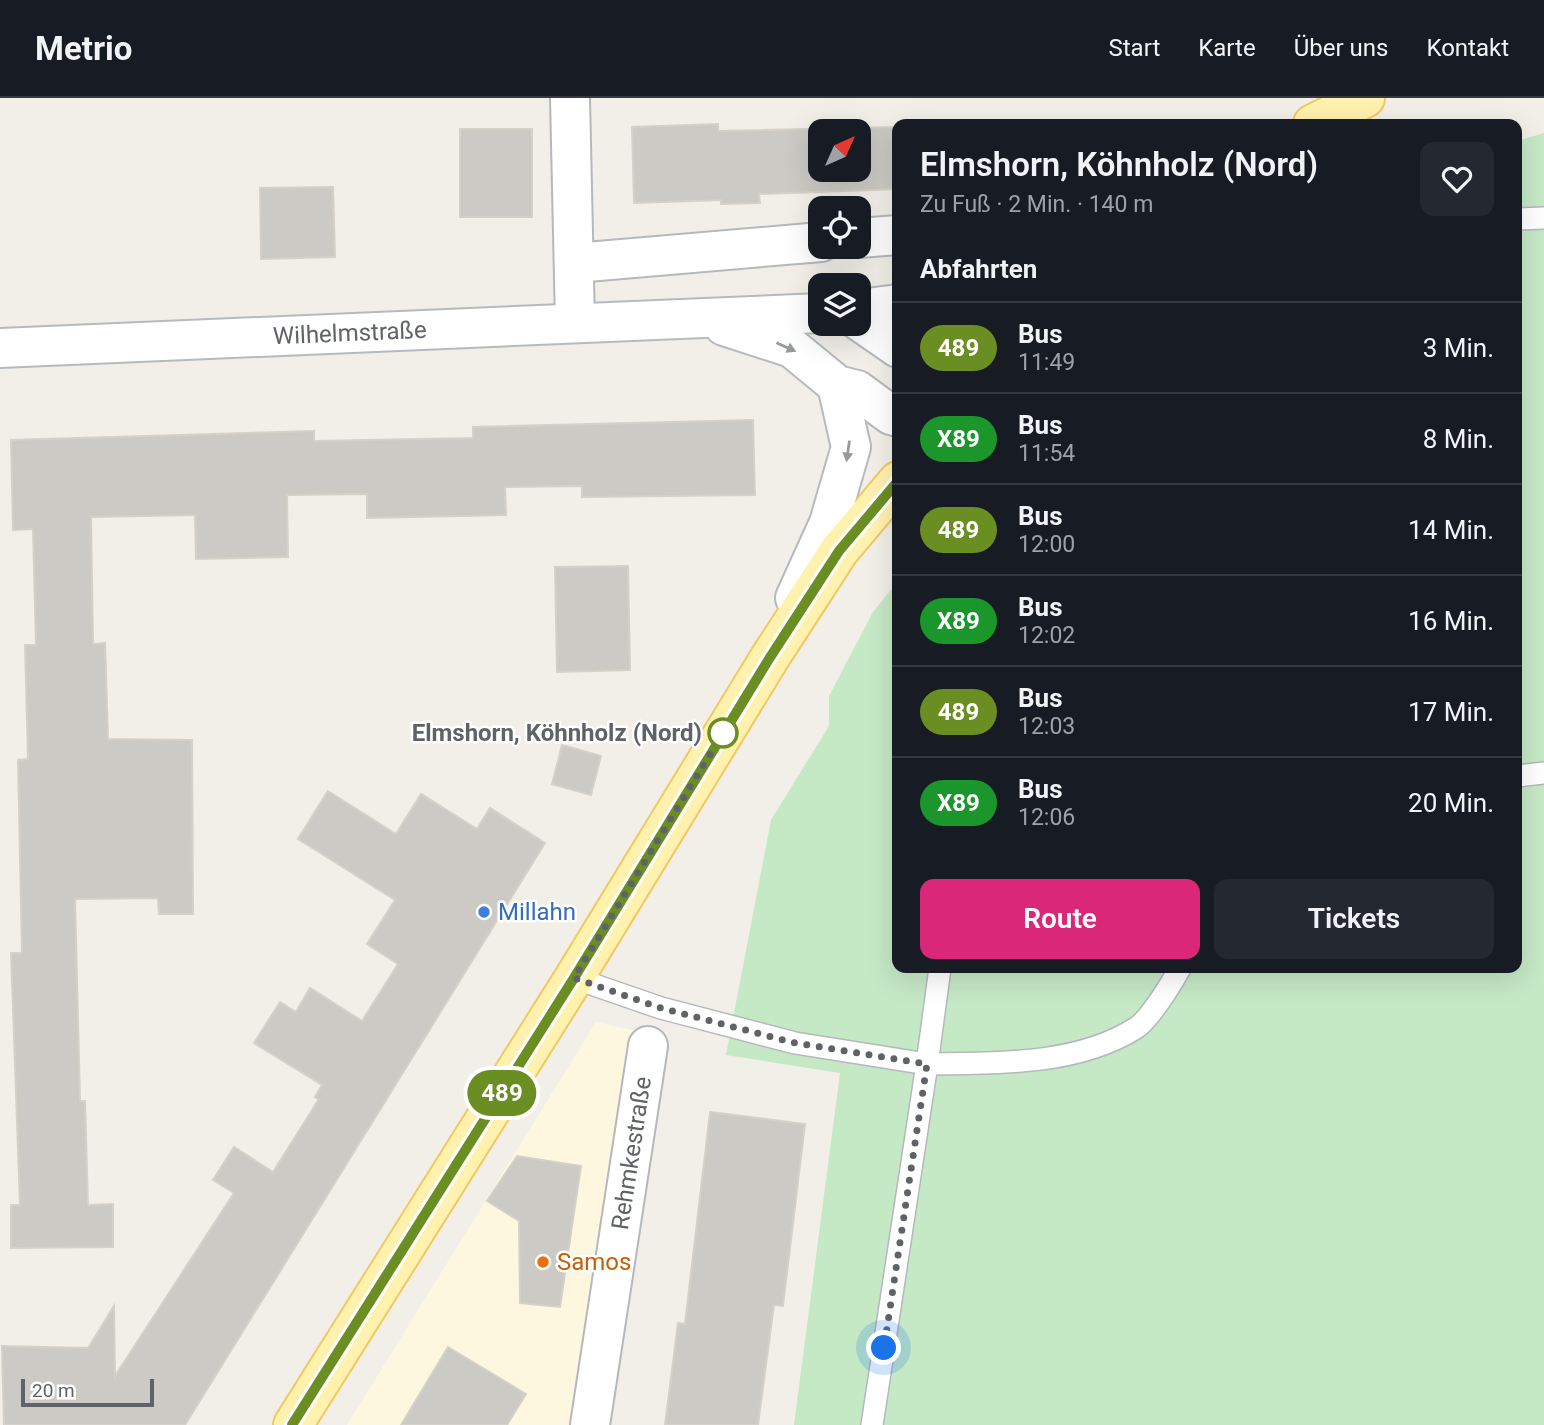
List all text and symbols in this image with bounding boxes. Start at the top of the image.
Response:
text: Metrio [35,29,132,68]
text: Start [1109,34,1160,62]
text: Karte [1198,34,1256,62]
text: Über uns [1294,34,1388,62]
text: Kontakt [1426,34,1509,62]
north arrow [808,119,872,182]
map controls [808,119,871,336]
button: heart [1420,142,1494,216]
text: Elmshorn, Köhnholz (Nord) [920,145,1318,184]
text: Zu Fuß · 2 Min. · 140 m [920,191,1153,218]
button: locate [808,196,871,259]
text: Abfahrten [920,254,1037,284]
button: layers [808,273,871,336]
street label: Wilhelmstraße [272,316,427,350]
text: Bus [1018,319,1063,349]
text: 3 Min. [1423,333,1494,363]
text: 489 [938,334,979,362]
one-way arrow [776,342,797,353]
text: 11:49 [1018,349,1075,376]
text: Bus [1018,410,1063,440]
text: 8 Min. [1423,424,1494,454]
text: X89 [937,425,980,453]
one-way arrow [842,440,853,462]
text: 11:54 [1018,440,1075,467]
text: Bus [1018,501,1063,531]
text: 14 Min. [1408,515,1494,545]
text: 489 [938,516,979,544]
text: 12:00 [1018,531,1075,558]
text: Bus [1018,592,1063,622]
text: 16 Min. [1408,606,1494,636]
text: X89 [937,607,980,635]
text: 12:02 [1018,622,1075,649]
text: Bus [1018,683,1063,713]
text: 17 Min. [1408,697,1494,727]
text: 489 [938,698,979,726]
text: 12:03 [1018,713,1075,740]
marker: Elmshorn, Köhnholz (Nord) [708,718,738,748]
place label: Elmshorn, Köhnholz (Nord) [412,719,702,747]
text: Bus [1018,774,1063,804]
text: 20 Min. [1408,788,1494,818]
text: X89 [937,789,980,817]
text: 12:06 [1018,804,1075,831]
button: Route [920,879,1200,959]
button: Tickets [1214,879,1494,959]
place label: Millahn [498,898,576,926]
marker: Millahn [476,904,492,920]
line badge: 489 [462,1070,542,1116]
street label: Rehmkestraße [606,1075,657,1232]
text: 489 [481,1079,523,1107]
place label: Samos [557,1248,631,1276]
marker: Samos [535,1254,551,1270]
your location [866,1330,901,1365]
scale bar [21,1376,154,1408]
text: 20 m [32,1379,75,1402]

